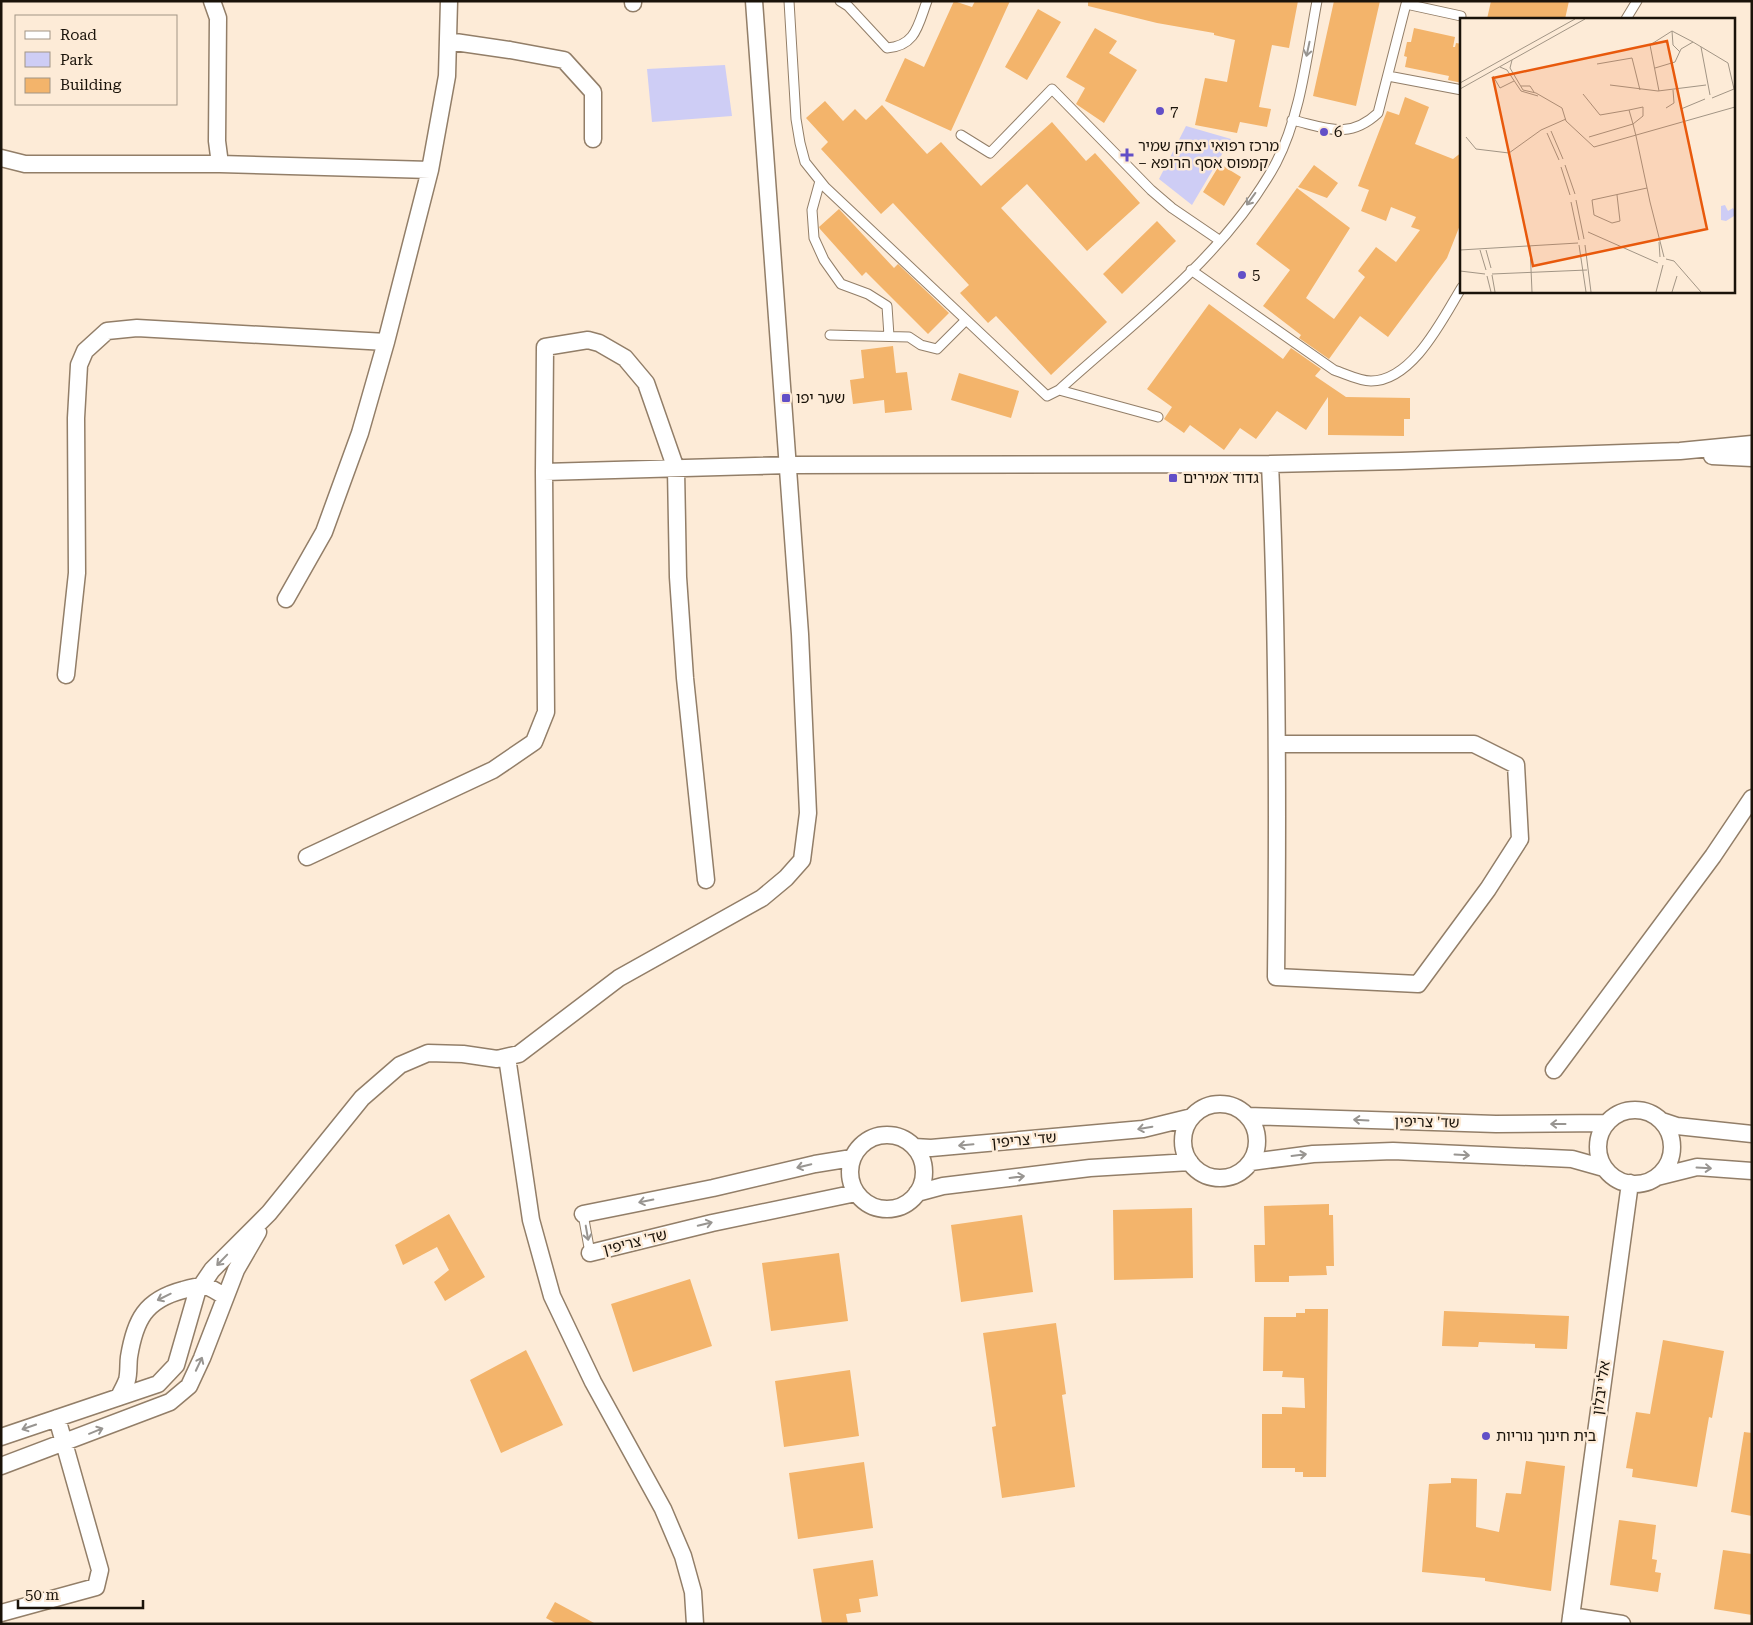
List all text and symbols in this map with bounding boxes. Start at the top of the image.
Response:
legend [15,15,178,105]
inset map [1460,18,1736,292]
text: Road [60,26,97,44]
one-way arrow [1302,41,1312,57]
text: Park [60,51,94,69]
text: Building [60,76,122,94]
place label: 7 [1170,102,1178,120]
marker: 7 [1154,105,1166,117]
place label: 6 [1334,123,1342,141]
marker: 6 [1318,126,1330,138]
place label: מרכז רפואי יצחק שמיר – קמפוס אסף הרופא [1138,137,1279,172]
marker: מרכז רפואי יצחק שמיר – קמפוס אסף הרופא [1120,148,1134,162]
one-way arrow [1246,192,1256,206]
place label: 5 [1252,266,1260,284]
marker: 5 [1236,269,1248,281]
place label: שער יפו [796,389,845,407]
marker: שער יפו [780,392,792,404]
place label: גדוד אמירים [1183,469,1259,487]
marker: גדוד אמירים [1167,472,1179,484]
street label: שד' צריפין [1394,1112,1460,1132]
one-way arrow [1353,1115,1369,1124]
one-way arrow [1550,1119,1566,1129]
one-way arrow [1137,1124,1153,1134]
street label: שד' צריפין [991,1128,1057,1152]
one-way arrow [958,1140,974,1150]
one-way arrow [1291,1150,1307,1160]
one-way arrow [1453,1150,1469,1159]
one-way arrow [797,1162,813,1171]
one-way arrow [1696,1163,1712,1172]
one-way arrow [1009,1172,1025,1182]
one-way arrow [638,1197,654,1207]
one-way arrow [697,1219,713,1228]
one-way arrow [582,1225,592,1241]
street label: שד' צריפין [601,1225,669,1259]
one-way arrow [216,1254,229,1266]
one-way arrow [157,1292,172,1302]
one-way arrow [195,1357,204,1372]
street label: אלי יבלון [1588,1360,1614,1416]
one-way arrow [22,1423,38,1432]
one-way arrow [88,1426,103,1436]
place label: בית חינוך נוריות [1496,1427,1597,1445]
marker: בית חינוך נוריות [1480,1430,1492,1442]
scale bar [18,1578,142,1610]
text: 50 m [25,1586,60,1604]

